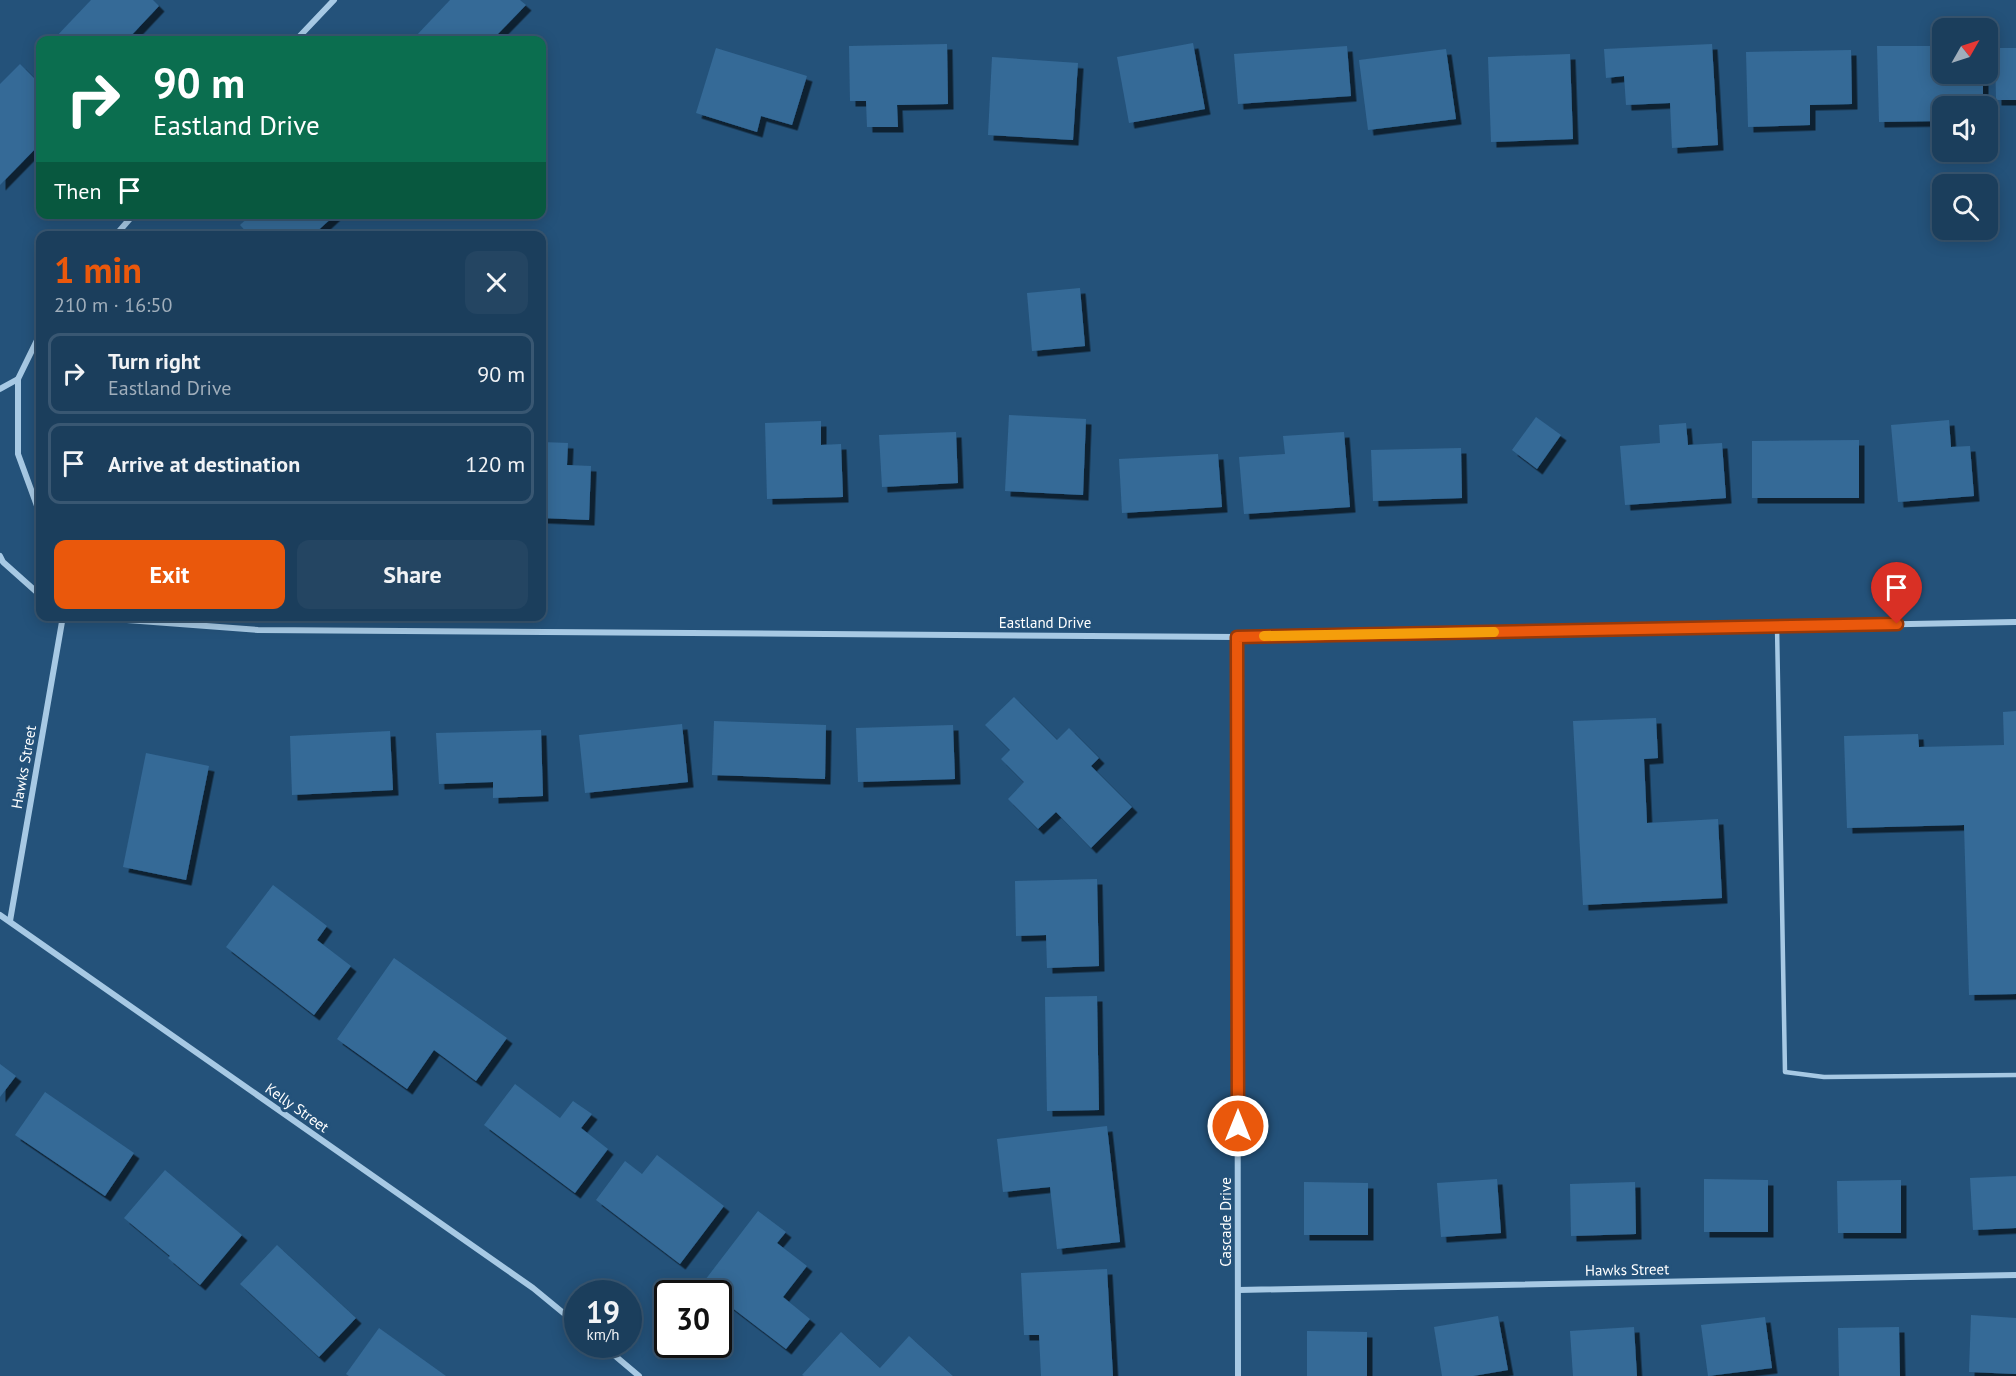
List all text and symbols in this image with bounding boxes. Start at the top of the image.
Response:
north arrow [1932,18,1998,84]
map controls [1932,18,1998,240]
text: 90 m [153,55,245,110]
icon: right [54,60,132,138]
button: sound [1932,96,1998,162]
text: Eastland Drive [153,108,320,142]
icon: arrive [113,174,146,207]
button: search [1932,174,1998,240]
text: Then [54,177,101,205]
text: 1 min [54,246,142,293]
button: close [465,251,528,314]
text: 210 m · 16:50 [54,292,172,318]
text: Turn right [108,347,200,375]
icon: right [57,357,90,390]
text: 90 m [477,360,525,388]
text: Eastland Drive [108,375,231,401]
icon: arrive [57,447,90,480]
text: Arrive at destination [108,450,300,478]
text: 120 m [465,450,525,478]
button: Exit [54,540,285,609]
button: Share [297,540,528,609]
pin [1871,562,1922,624]
icon: arrive [1880,571,1913,604]
street label: Eastland Drive [999,613,1091,632]
street label: Hawks Street [7,724,40,810]
street label: Kelly Street [262,1079,333,1136]
position arrow [1206,1094,1270,1158]
street label: Cascade Drive [1216,1177,1235,1267]
street label: Hawks Street [1585,1259,1669,1280]
speed limit sign: 30 [654,1280,732,1358]
text: 19 [586,1292,620,1331]
text: km/h [587,1325,619,1344]

